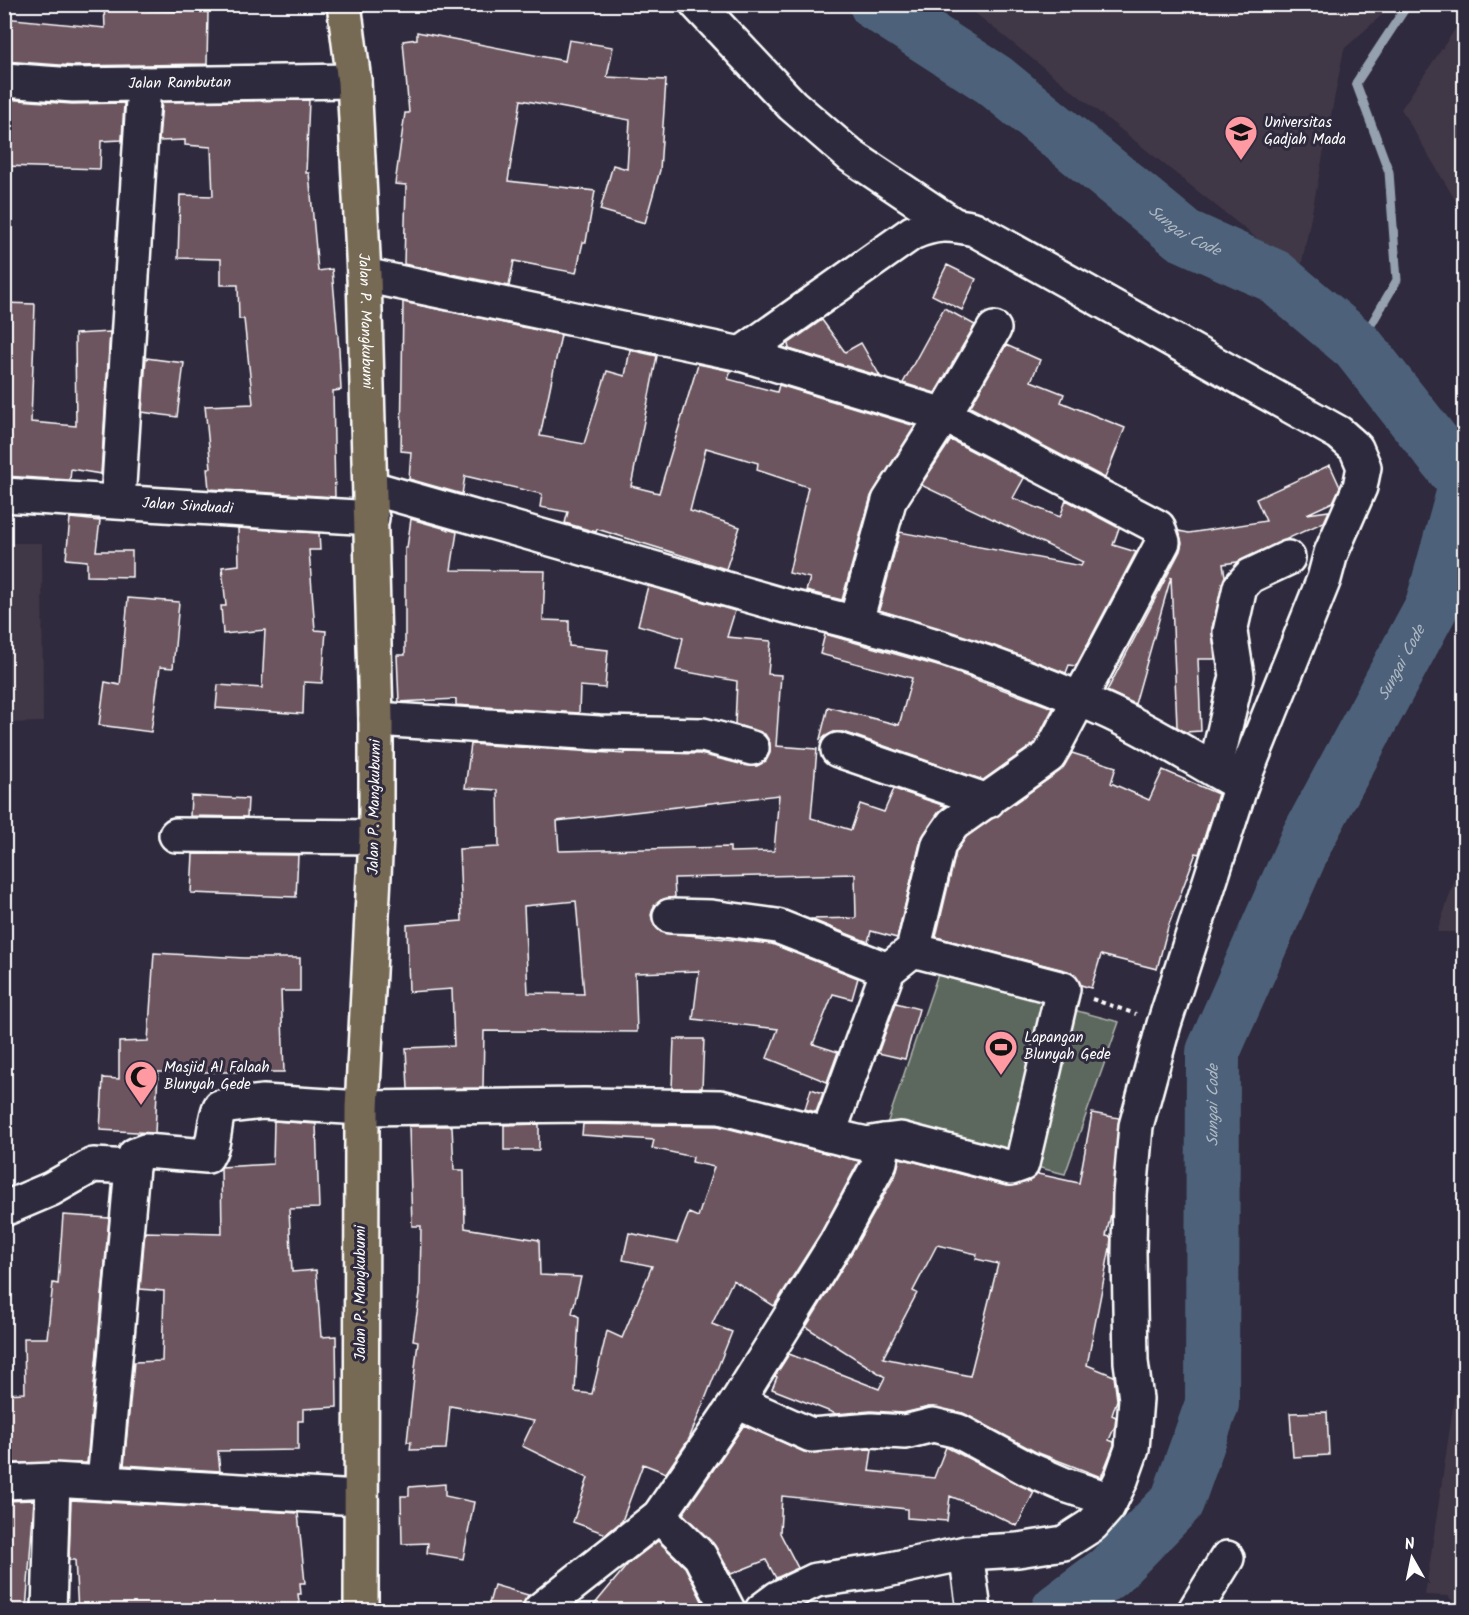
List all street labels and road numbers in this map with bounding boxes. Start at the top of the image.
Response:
street label: Jalan Rambutan [128,71,231,96]
street label: Jalan P. Mangkubumi [351,253,379,391]
street label: Jalan Sinduadi [141,492,235,521]
street label: Jalan P. Mangkubumi [362,738,388,875]
street label: Jalan P. Mangkubumi [349,1224,373,1361]

